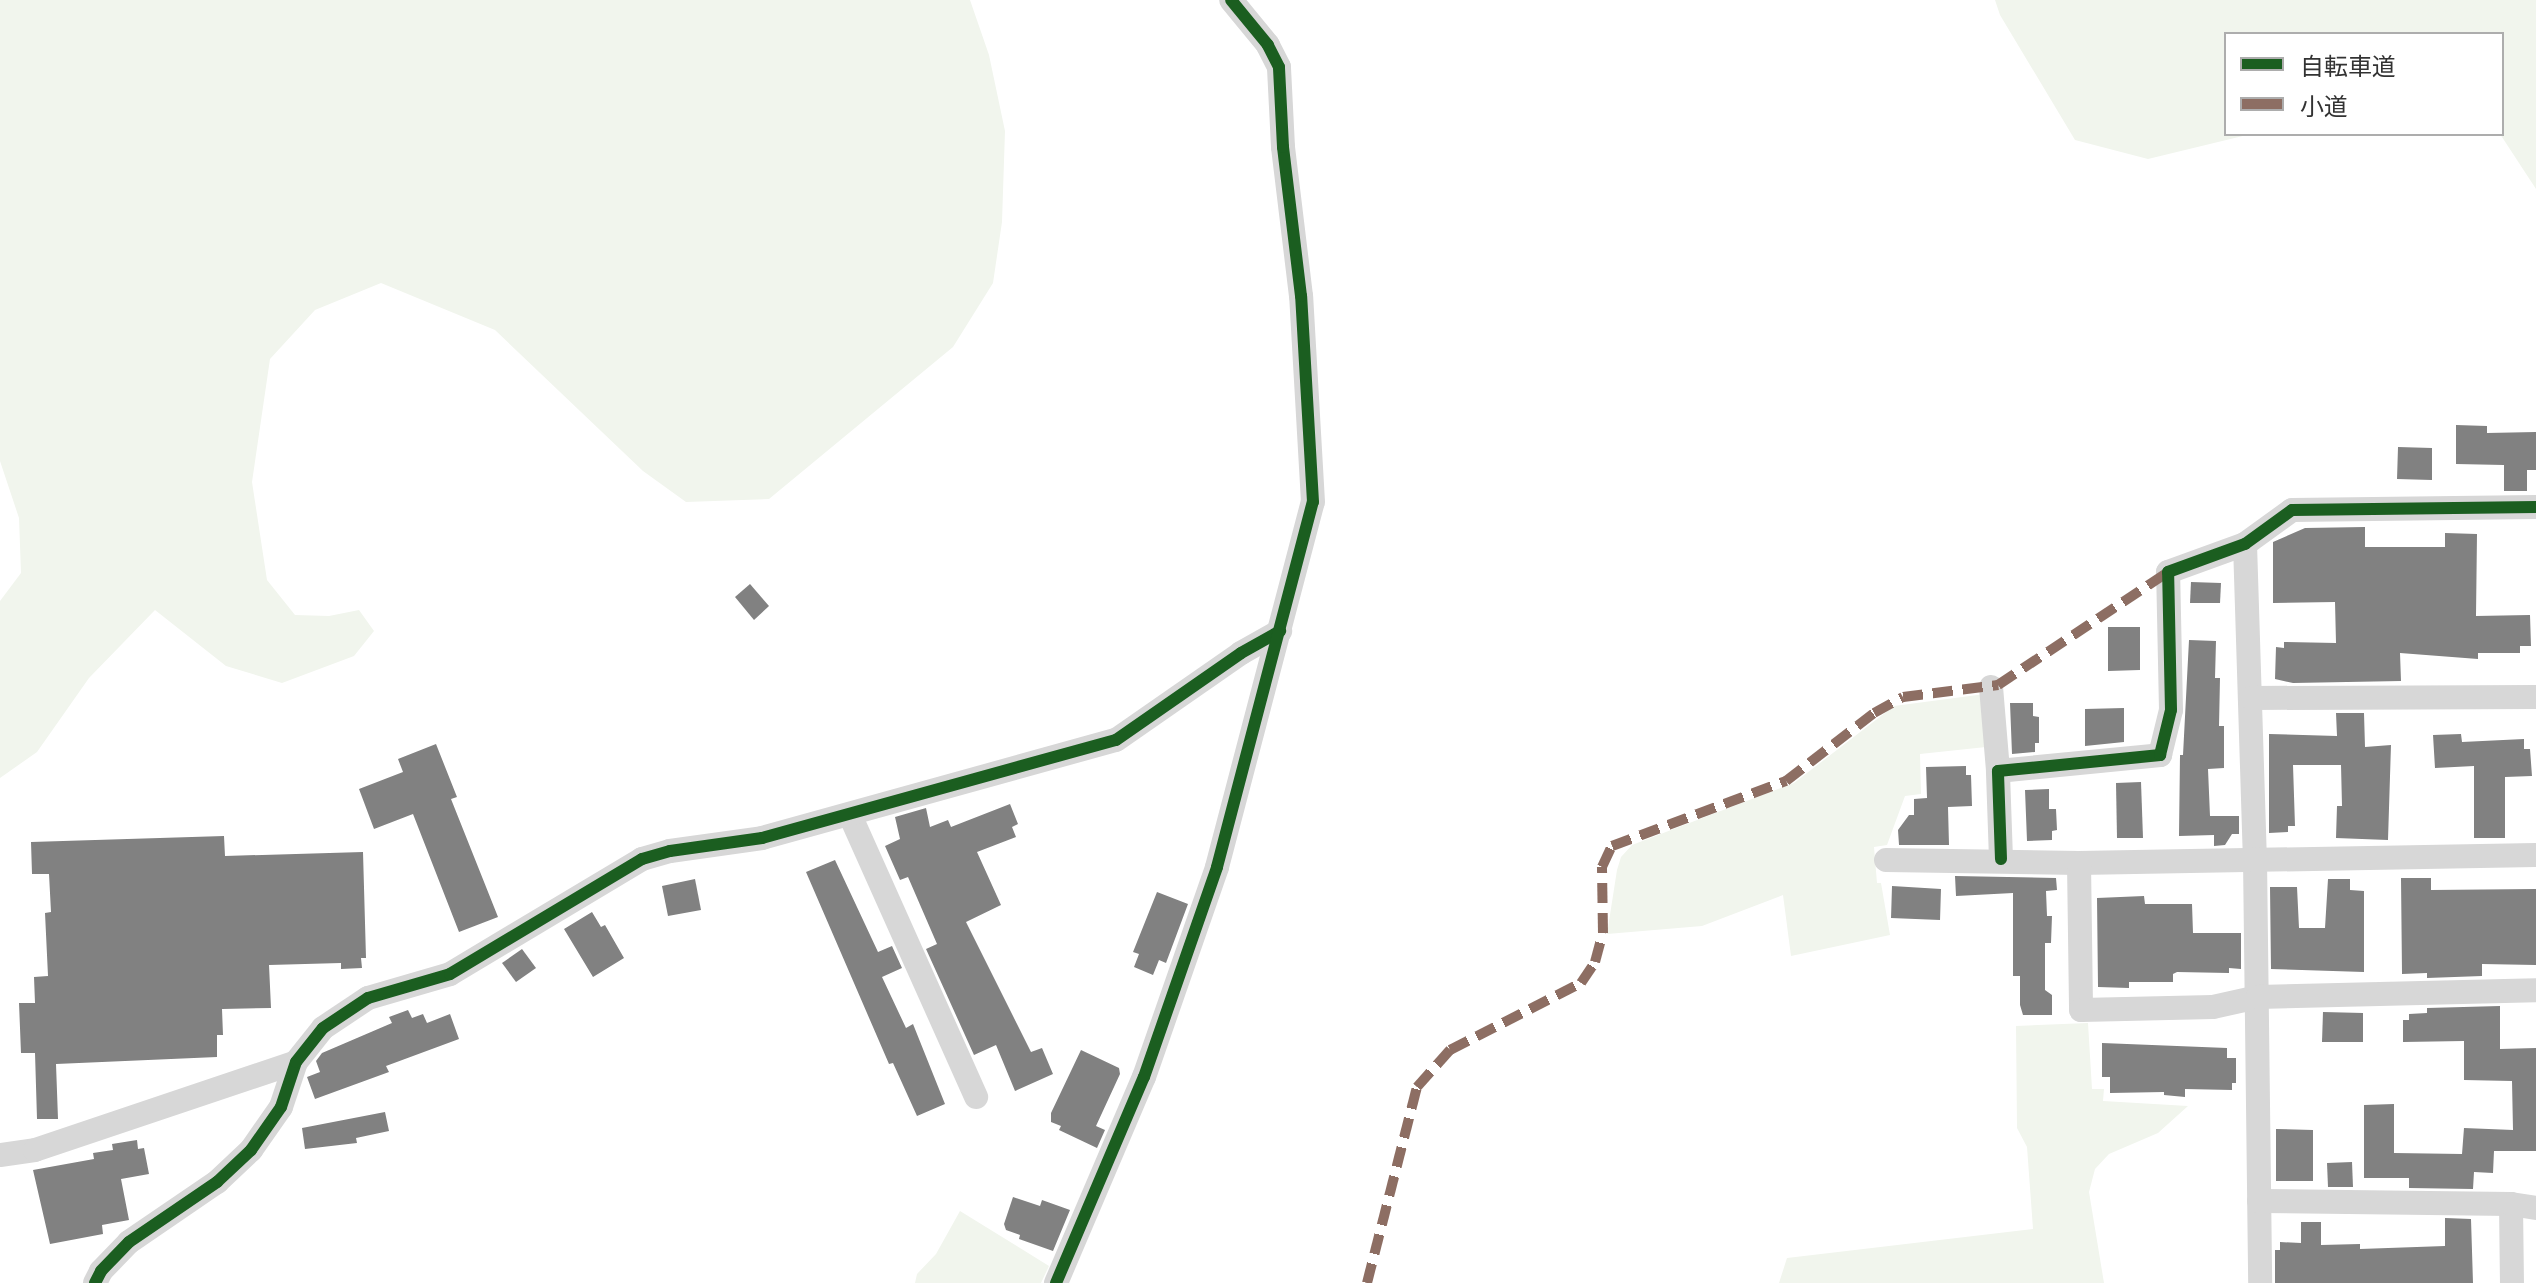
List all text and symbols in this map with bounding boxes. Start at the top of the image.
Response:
legend [2224,32,2504,136]
text: 自転車道 [2300,53,2396,81]
text: 小道 [2300,93,2348,121]

